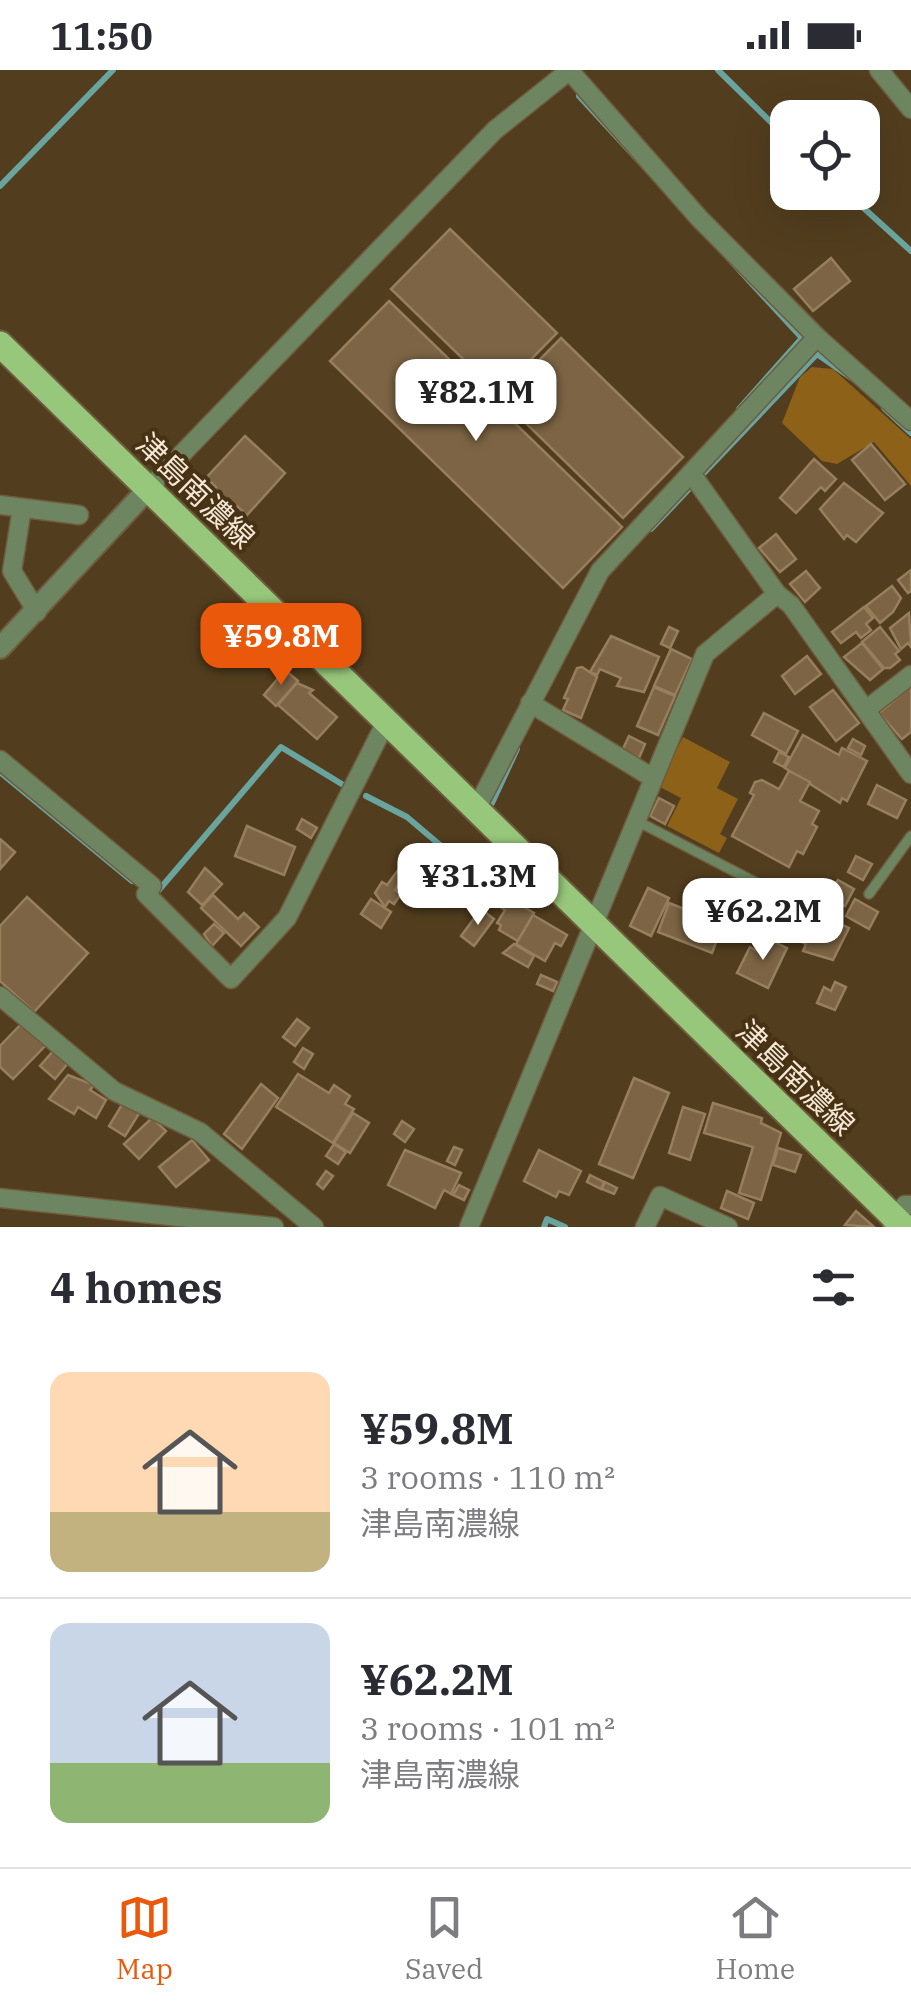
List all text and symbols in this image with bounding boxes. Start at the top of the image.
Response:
text: 11:50 [50,11,153,60]
map controls [770,100,880,210]
button: locate [770,100,880,210]
pin: ¥82.1M [395,359,557,444]
text: ¥82.1M [417,370,535,412]
street label: 津島南濃線 [129,424,263,556]
pin: ¥59.8M [200,603,362,688]
text: ¥59.8M [222,614,340,656]
pin: ¥31.3M [397,843,559,928]
text: ¥31.3M [419,854,537,896]
pin: ¥62.2M [682,878,844,963]
text: ¥62.2M [704,889,822,931]
street label: 津島南濃線 [729,1011,863,1143]
text: 4 homes [50,1260,223,1315]
icon: filters [806,1260,861,1315]
text: ¥59.8M [360,1401,514,1456]
icon: home [130,1412,250,1532]
text: 3 rooms · 110 m² [360,1456,615,1498]
text: 津島南濃線 [360,1502,520,1544]
text: ¥62.2M [360,1652,514,1707]
icon: home [130,1663,250,1783]
text: 3 rooms · 101 m² [360,1707,615,1749]
text: 津島南濃線 [360,1753,520,1795]
tab: Map [116,1890,173,1987]
tab: Saved [405,1890,483,1987]
tab: Home [715,1890,795,1987]

